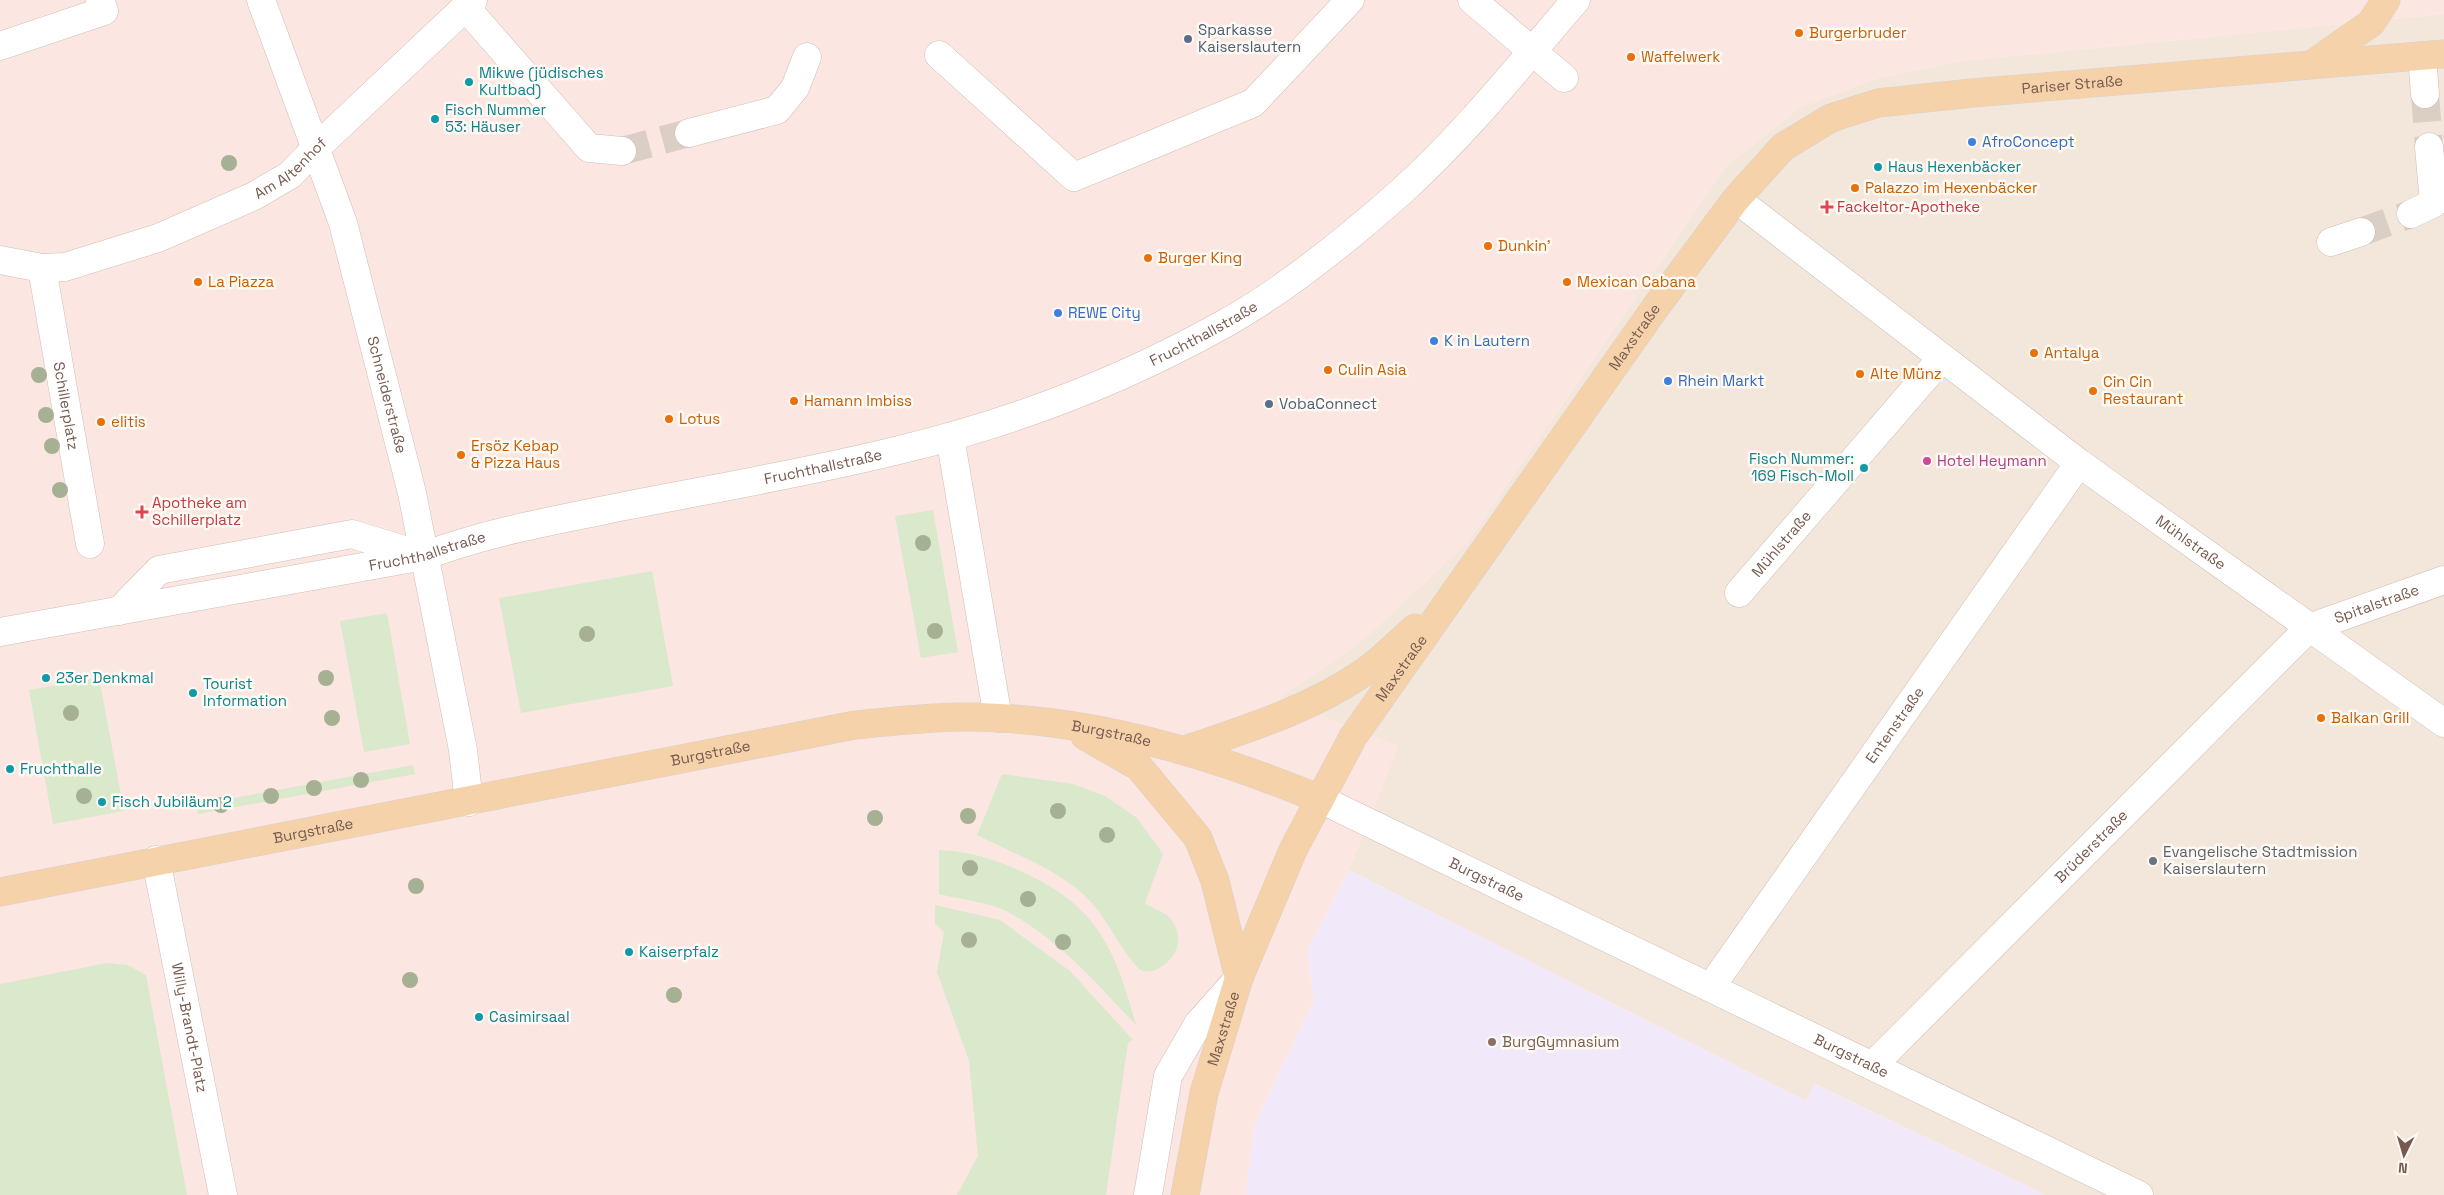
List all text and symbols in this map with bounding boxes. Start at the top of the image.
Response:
place label: Sparkasse Kaiserslautern [1198,20,1301,56]
place label: Burgerbruder [1809,23,1907,42]
marker: Burgerbruder [1793,27,1805,39]
marker: Sparkasse Kaiserslautern [1182,33,1194,45]
place label: Waffelwerk [1641,47,1720,66]
marker: Waffelwerk [1625,51,1637,63]
place label: Mikwe (jüdisches Kultbad) [479,63,604,100]
street label: Pariser Straße [2021,71,2124,98]
marker: Mikwe (jüdisches Kultbad) [463,76,475,88]
place label: Fisch Nummer 53: Häuser [445,100,547,136]
marker: Fisch Nummer 53: Häuser [429,113,441,125]
place label: AfroConcept [1982,132,2075,151]
street label: Am Altenhof [250,133,331,203]
marker: AfroConcept [1966,136,1978,148]
place label: Haus Hexenbäcker [1888,157,2022,176]
marker: Haus Hexenbäcker [1872,161,1884,173]
place label: Palazzo im Hexenbäcker [1865,178,2038,197]
marker: Palazzo im Hexenbäcker [1849,182,1861,194]
place label: Fackeltor-Apotheke [1837,197,1980,216]
marker: Fackeltor-Apotheke [1821,201,1833,213]
place label: Dunkin' [1498,236,1551,255]
marker: Dunkin' [1482,240,1494,252]
place label: Burger King [1158,248,1242,267]
marker: Burger King [1142,252,1154,264]
place label: La Piazza [208,272,275,291]
place label: Mexican Cabana [1577,272,1696,291]
marker: La Piazza [192,276,204,288]
marker: Mexican Cabana [1561,276,1573,288]
street label: Fruchthallstraße [1146,296,1261,370]
street label: Maxstraße [1604,300,1664,374]
place label: REWE City [1068,303,1141,322]
marker: REWE City [1052,307,1064,319]
place label: K in Lautern [1444,331,1530,350]
street label: Schneiderstraße [363,334,412,455]
marker: K in Lautern [1428,335,1440,347]
place label: Antalya [2044,343,2100,362]
marker: Antalya [2028,347,2040,359]
street label: Schillerplatz [49,360,83,451]
place label: Culin Asia [1338,360,1407,379]
marker: Culin Asia [1322,364,1334,376]
place label: Alte Münz [1870,364,1942,383]
marker: Alte Münz [1854,368,1866,380]
place label: Rhein Markt [1678,371,1765,390]
place label: Cin Cin Restaurant [2103,372,2184,408]
marker: Rhein Markt [1662,375,1674,387]
marker: Cin Cin Restaurant [2087,385,2099,397]
place label: Hamann Imbiss [804,391,912,410]
place label: VobaConnect [1279,394,1377,413]
marker: Hamann Imbiss [788,395,800,407]
marker: VobaConnect [1263,398,1275,410]
place label: Lotus [679,409,720,428]
place label: elitis [111,412,146,431]
marker: Lotus [663,413,675,425]
marker: elitis [95,416,107,428]
place label: Ersöz Kebap & Pizza Haus [471,436,560,472]
street label: Fruchthallstraße [762,444,884,488]
marker: Ersöz Kebap & Pizza Haus [455,449,467,461]
place label: Fisch Nummer: 169 Fisch-Moll [1749,449,1854,485]
place label: Hotel Heymann [1937,451,2047,470]
marker: Hotel Heymann [1921,455,1933,467]
marker: Fisch Nummer: 169 Fisch-Moll [1858,462,1870,474]
place label: Apotheke am Schillerplatz [152,493,247,529]
marker: Apotheke am Schillerplatz [136,506,148,518]
street label: Mühlstraße [1747,506,1815,581]
street label: Mühlstraße [2152,511,2230,574]
street label: Fruchthallstraße [367,527,488,575]
street label: Spitalstraße [2331,580,2421,627]
street label: Maxstraße [1371,631,1431,705]
place label: 23er Denkmal [56,668,154,687]
marker: 23er Denkmal [40,672,52,684]
place label: Tourist Information [203,674,287,710]
street label: Entenstraße [1861,683,1928,767]
marker: Tourist Information [187,687,199,699]
place label: Balkan Grill [2331,708,2409,727]
marker: Balkan Grill [2315,712,2327,724]
street label: Burgstraße [1070,716,1153,751]
street label: Burgstraße [669,736,752,770]
place label: Fruchthalle [20,759,102,778]
marker: Fruchthalle [4,763,16,775]
place label: Fisch Jubiläum 2 [112,792,232,811]
marker: Fisch Jubiläum 2 [96,796,108,808]
street label: Brüderstraße [2050,805,2132,887]
street label: Burgstraße [271,813,355,847]
place label: Evangelische Stadtmission Kaiserslautern [2163,842,2357,878]
street label: Burgstraße [1446,853,1528,905]
marker: Evangelische Stadtmission Kaiserslautern [2147,855,2159,867]
place label: Kaiserpfalz [639,942,719,961]
marker: Kaiserpfalz [623,946,635,958]
street label: Willy-Brandt-Platz [168,961,212,1094]
street label: Maxstraße [1203,989,1243,1068]
place label: Casimirsaal [489,1007,570,1026]
marker: Casimirsaal [473,1011,485,1023]
street label: Burgstraße [1811,1029,1892,1082]
place label: BurgGymnasium [1502,1032,1620,1051]
marker: BurgGymnasium [1486,1036,1498,1048]
north arrow [2379,1130,2429,1180]
text: N [2397,1159,2408,1177]

